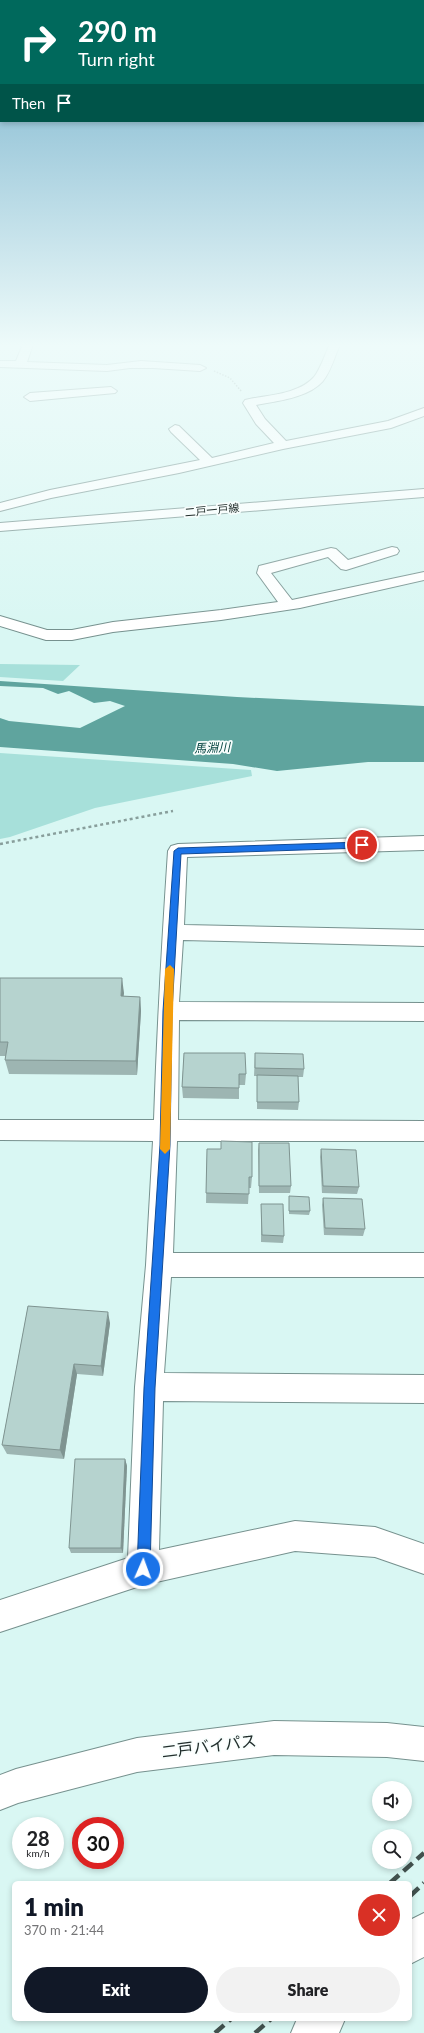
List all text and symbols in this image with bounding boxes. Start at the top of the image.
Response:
text: 290 m [78,14,157,48]
icon: right [12,16,64,68]
text: Turn right [78,48,155,70]
icon: arrive [53,92,75,114]
text: Then [12,94,45,112]
street label: 二戸一戸線 [184,501,240,518]
water label: 馬淵川 [194,739,232,756]
pin [345,828,379,862]
icon: arrive [351,834,373,856]
position arrow [122,1548,164,1590]
street label: 二戸バイパス [160,1730,258,1761]
map controls [372,1781,412,1869]
button: sound [372,1781,412,1821]
speed limit sign: 30 [72,1817,124,1869]
text: 28 [26,1826,50,1850]
button: search [372,1829,412,1869]
text: km/h [26,1847,50,1859]
text: 1 min [24,1892,84,1921]
button: close [358,1894,400,1936]
text: 370 m · 21:44 [24,1922,104,1938]
button: Exit [24,1967,208,2013]
button: Share [216,1967,400,2013]

